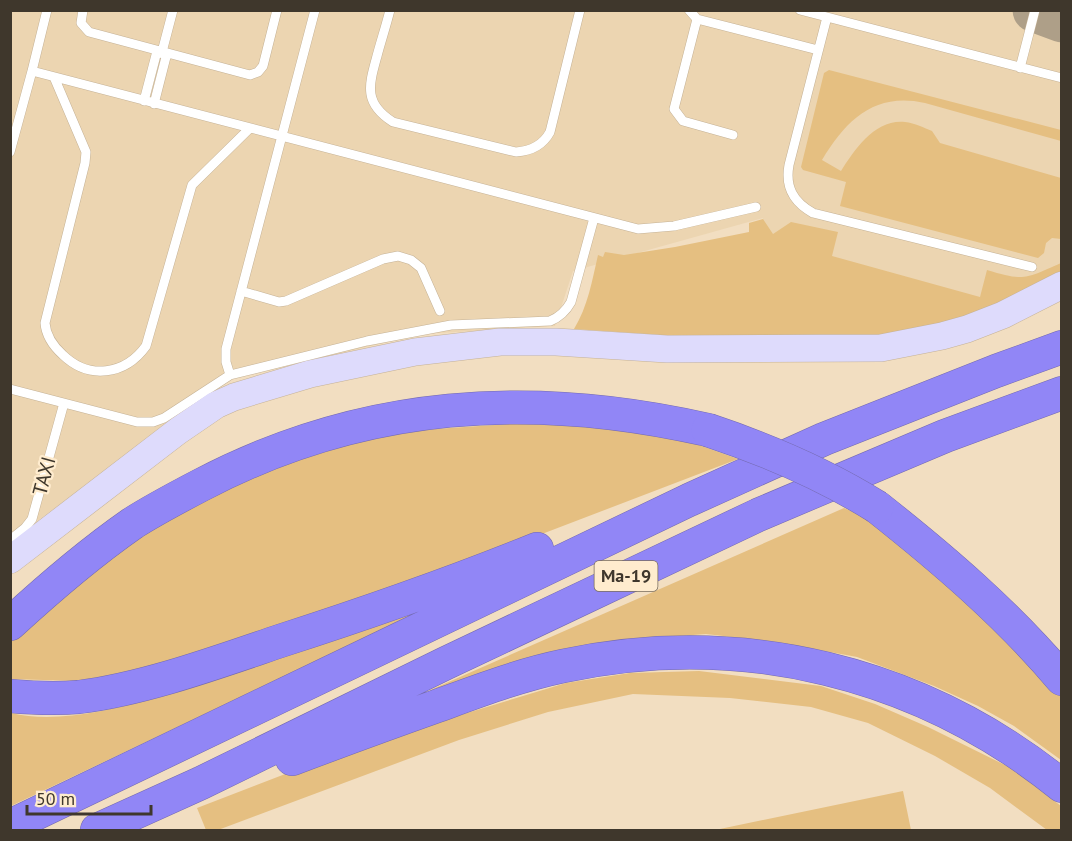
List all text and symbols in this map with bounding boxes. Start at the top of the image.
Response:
street label: TAXI [26,454,62,498]
road number: Ma-19 [594,561,658,591]
scale bar [27,778,152,816]
text: 50 m [36,787,75,810]

